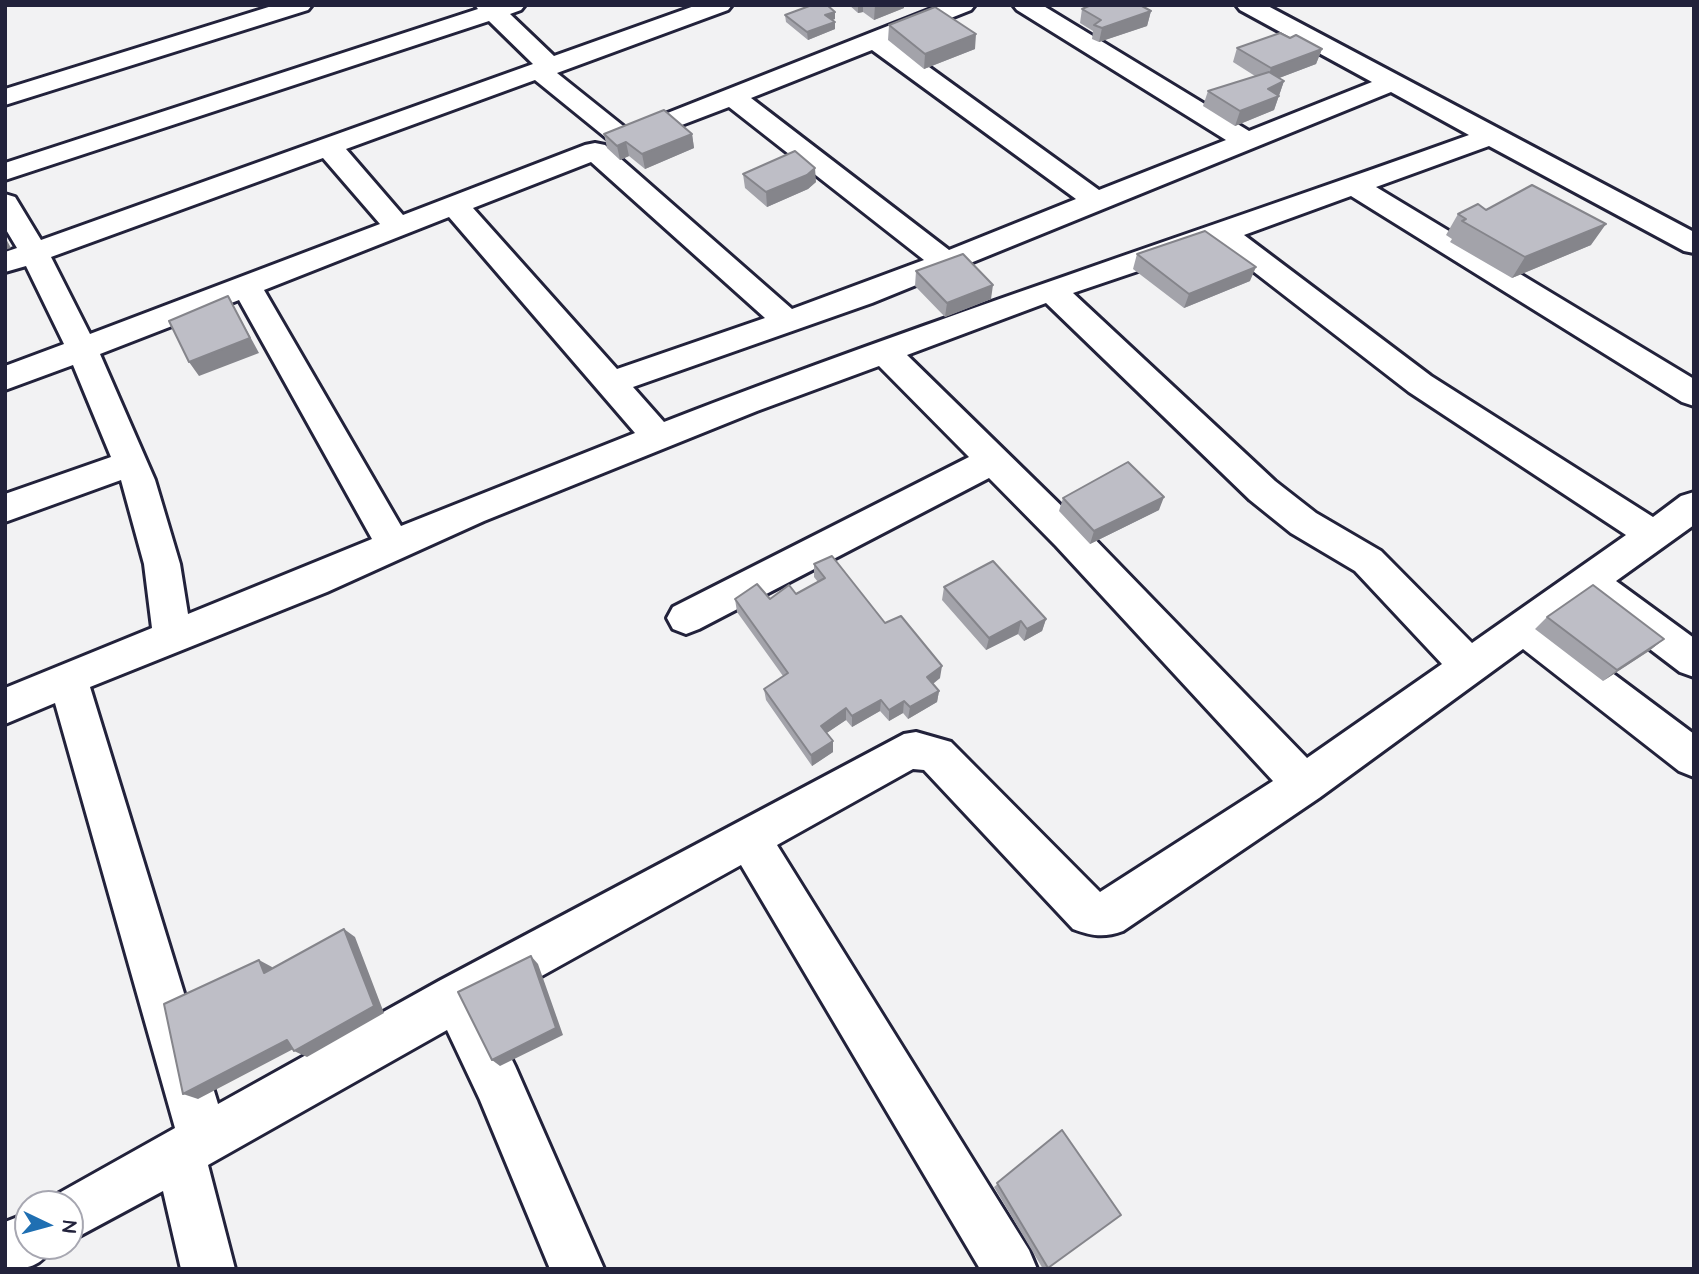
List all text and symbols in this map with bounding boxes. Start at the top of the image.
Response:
north arrow [14,1190,84,1260]
text: N [54,1220,82,1234]

